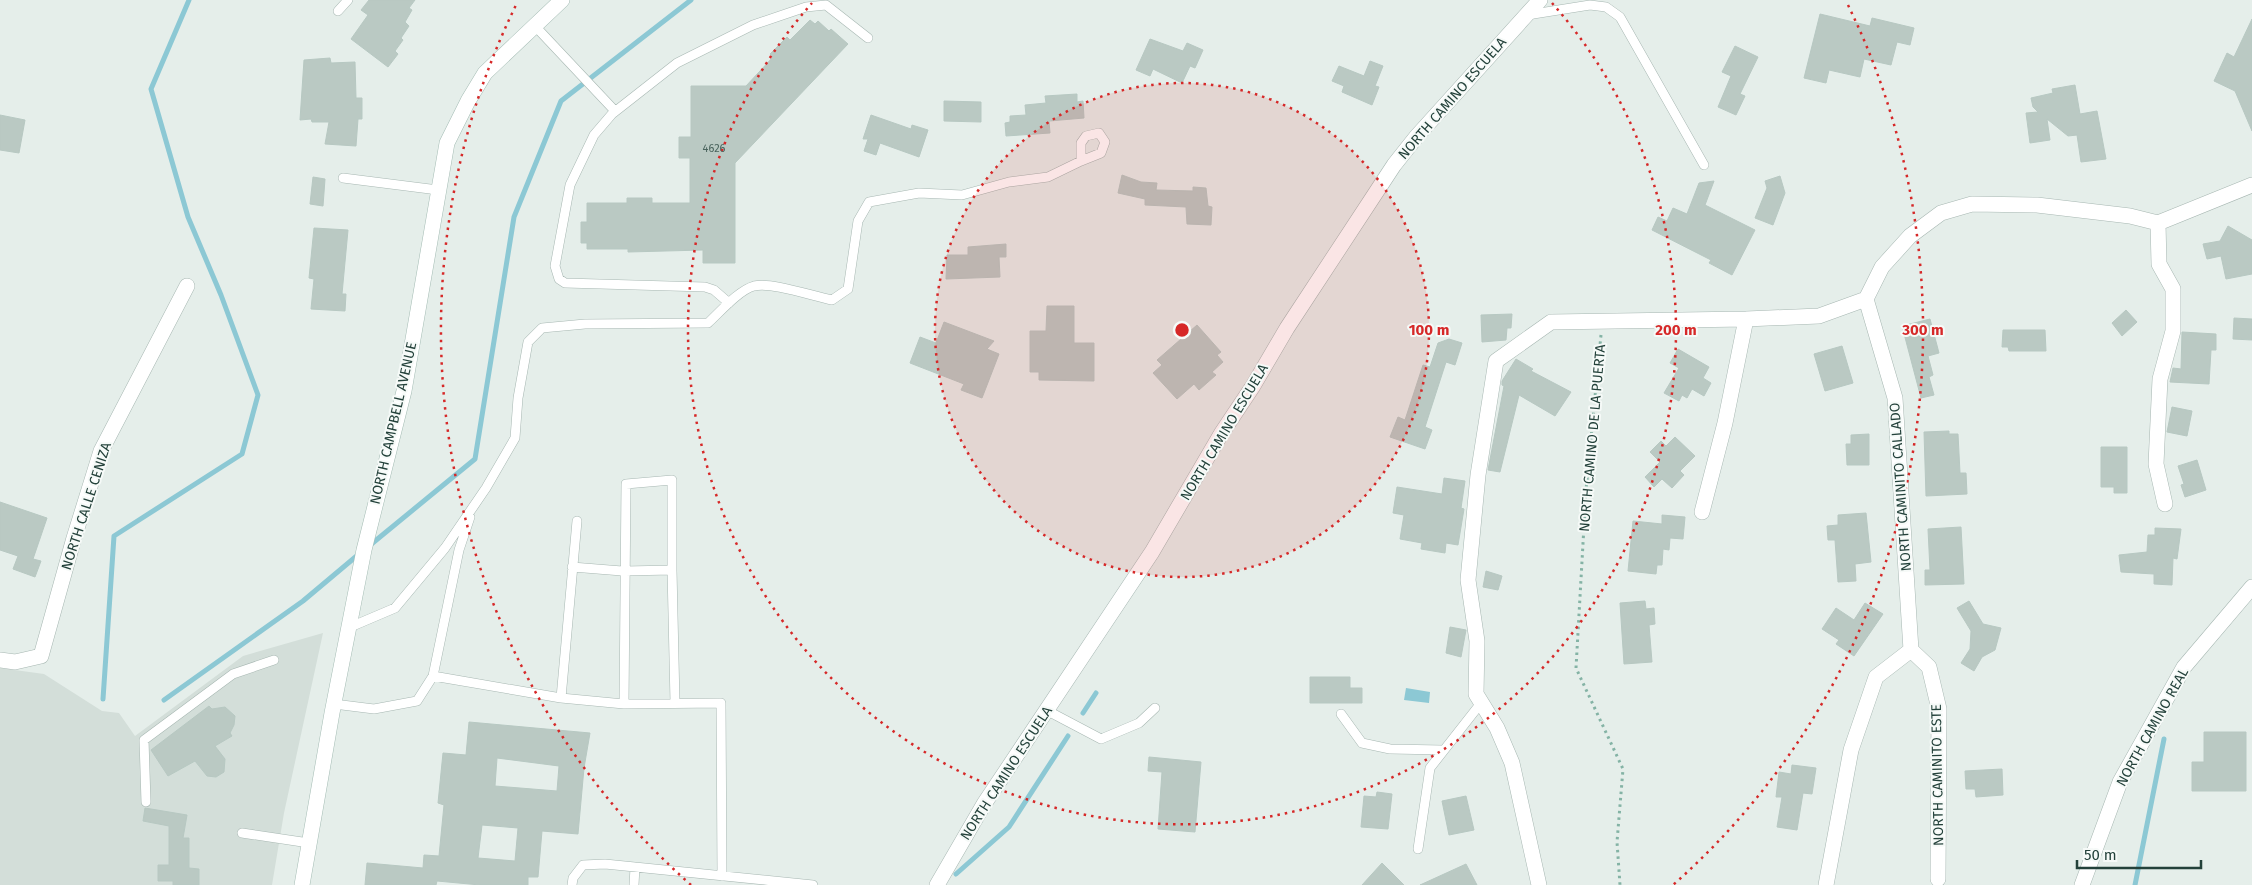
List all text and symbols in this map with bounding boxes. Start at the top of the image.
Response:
street label: NORTH CAMINO ESCUELA [1395,34,1510,163]
house number: 4626 [703,142,726,155]
centre of rings [1173,321,1191,339]
text: 100 m [1409,321,1449,339]
text: 200 m [1655,321,1697,339]
text: 300 m [1901,321,1944,339]
street label: NORTH CAMPBELL AVENUE [367,340,420,506]
street label: NORTH CAMINO DE LA PUERTA [1576,343,1609,533]
street label: NORTH CAMINO ESCUELA [1177,361,1272,504]
street label: NORTH CAMINITO CALLADO [1886,402,1915,572]
street label: NORTH CALLE CENIZA [58,440,115,572]
street label: NORTH CAMINO REAL [2113,665,2192,789]
street label: NORTH CAMINO ESCUELA [957,703,1056,843]
street label: NORTH CAMINITO ESTE [1928,704,1947,846]
scale bar [2077,838,2201,870]
text: 50 m [2084,846,2117,864]

